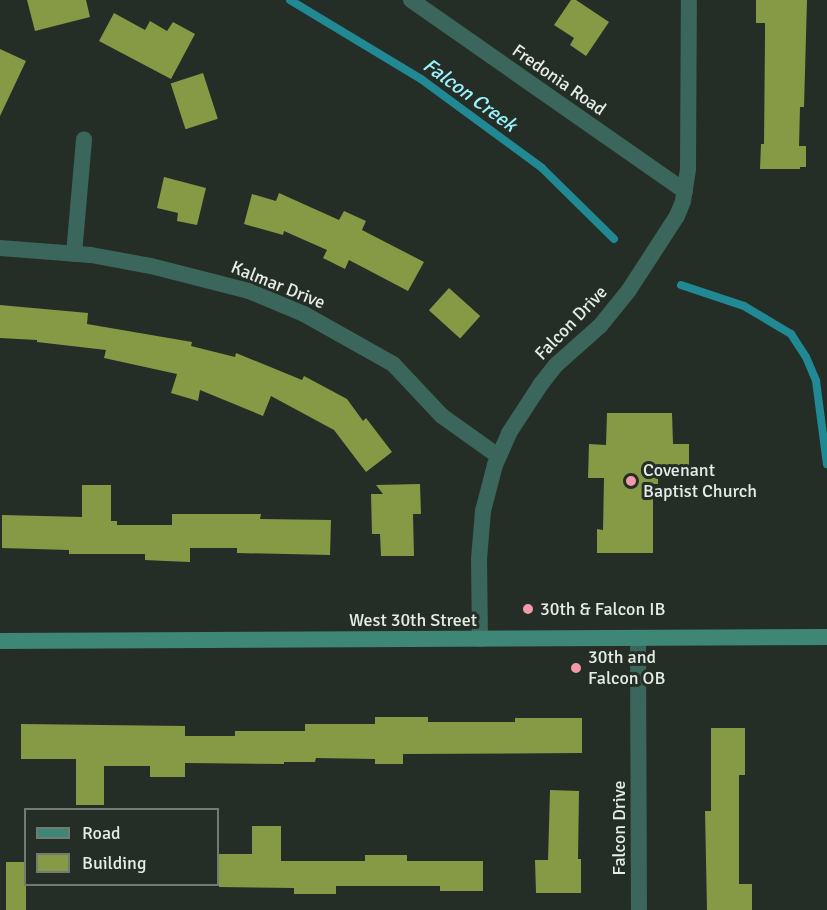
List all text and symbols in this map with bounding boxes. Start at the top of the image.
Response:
street label: Fredonia Road [508,40,610,120]
water label: Falcon Creek [419,53,521,137]
street label: Kalmar Drive [228,256,328,314]
street label: Falcon Drive [530,281,612,365]
place label: Covenant Baptist Church [643,460,757,502]
marker: Covenant Baptist Church [624,474,638,488]
place label: 30th & Falcon IB [540,598,665,620]
marker: 30th & Falcon IB [521,602,535,616]
street label: West 30th Street [349,609,477,631]
place label: 30th and Falcon OB [588,647,665,690]
marker: 30th and Falcon OB [569,661,583,675]
street label: Falcon Drive [608,781,630,875]
legend [24,808,219,886]
text: Road [82,822,121,844]
text: Building [82,852,146,874]

